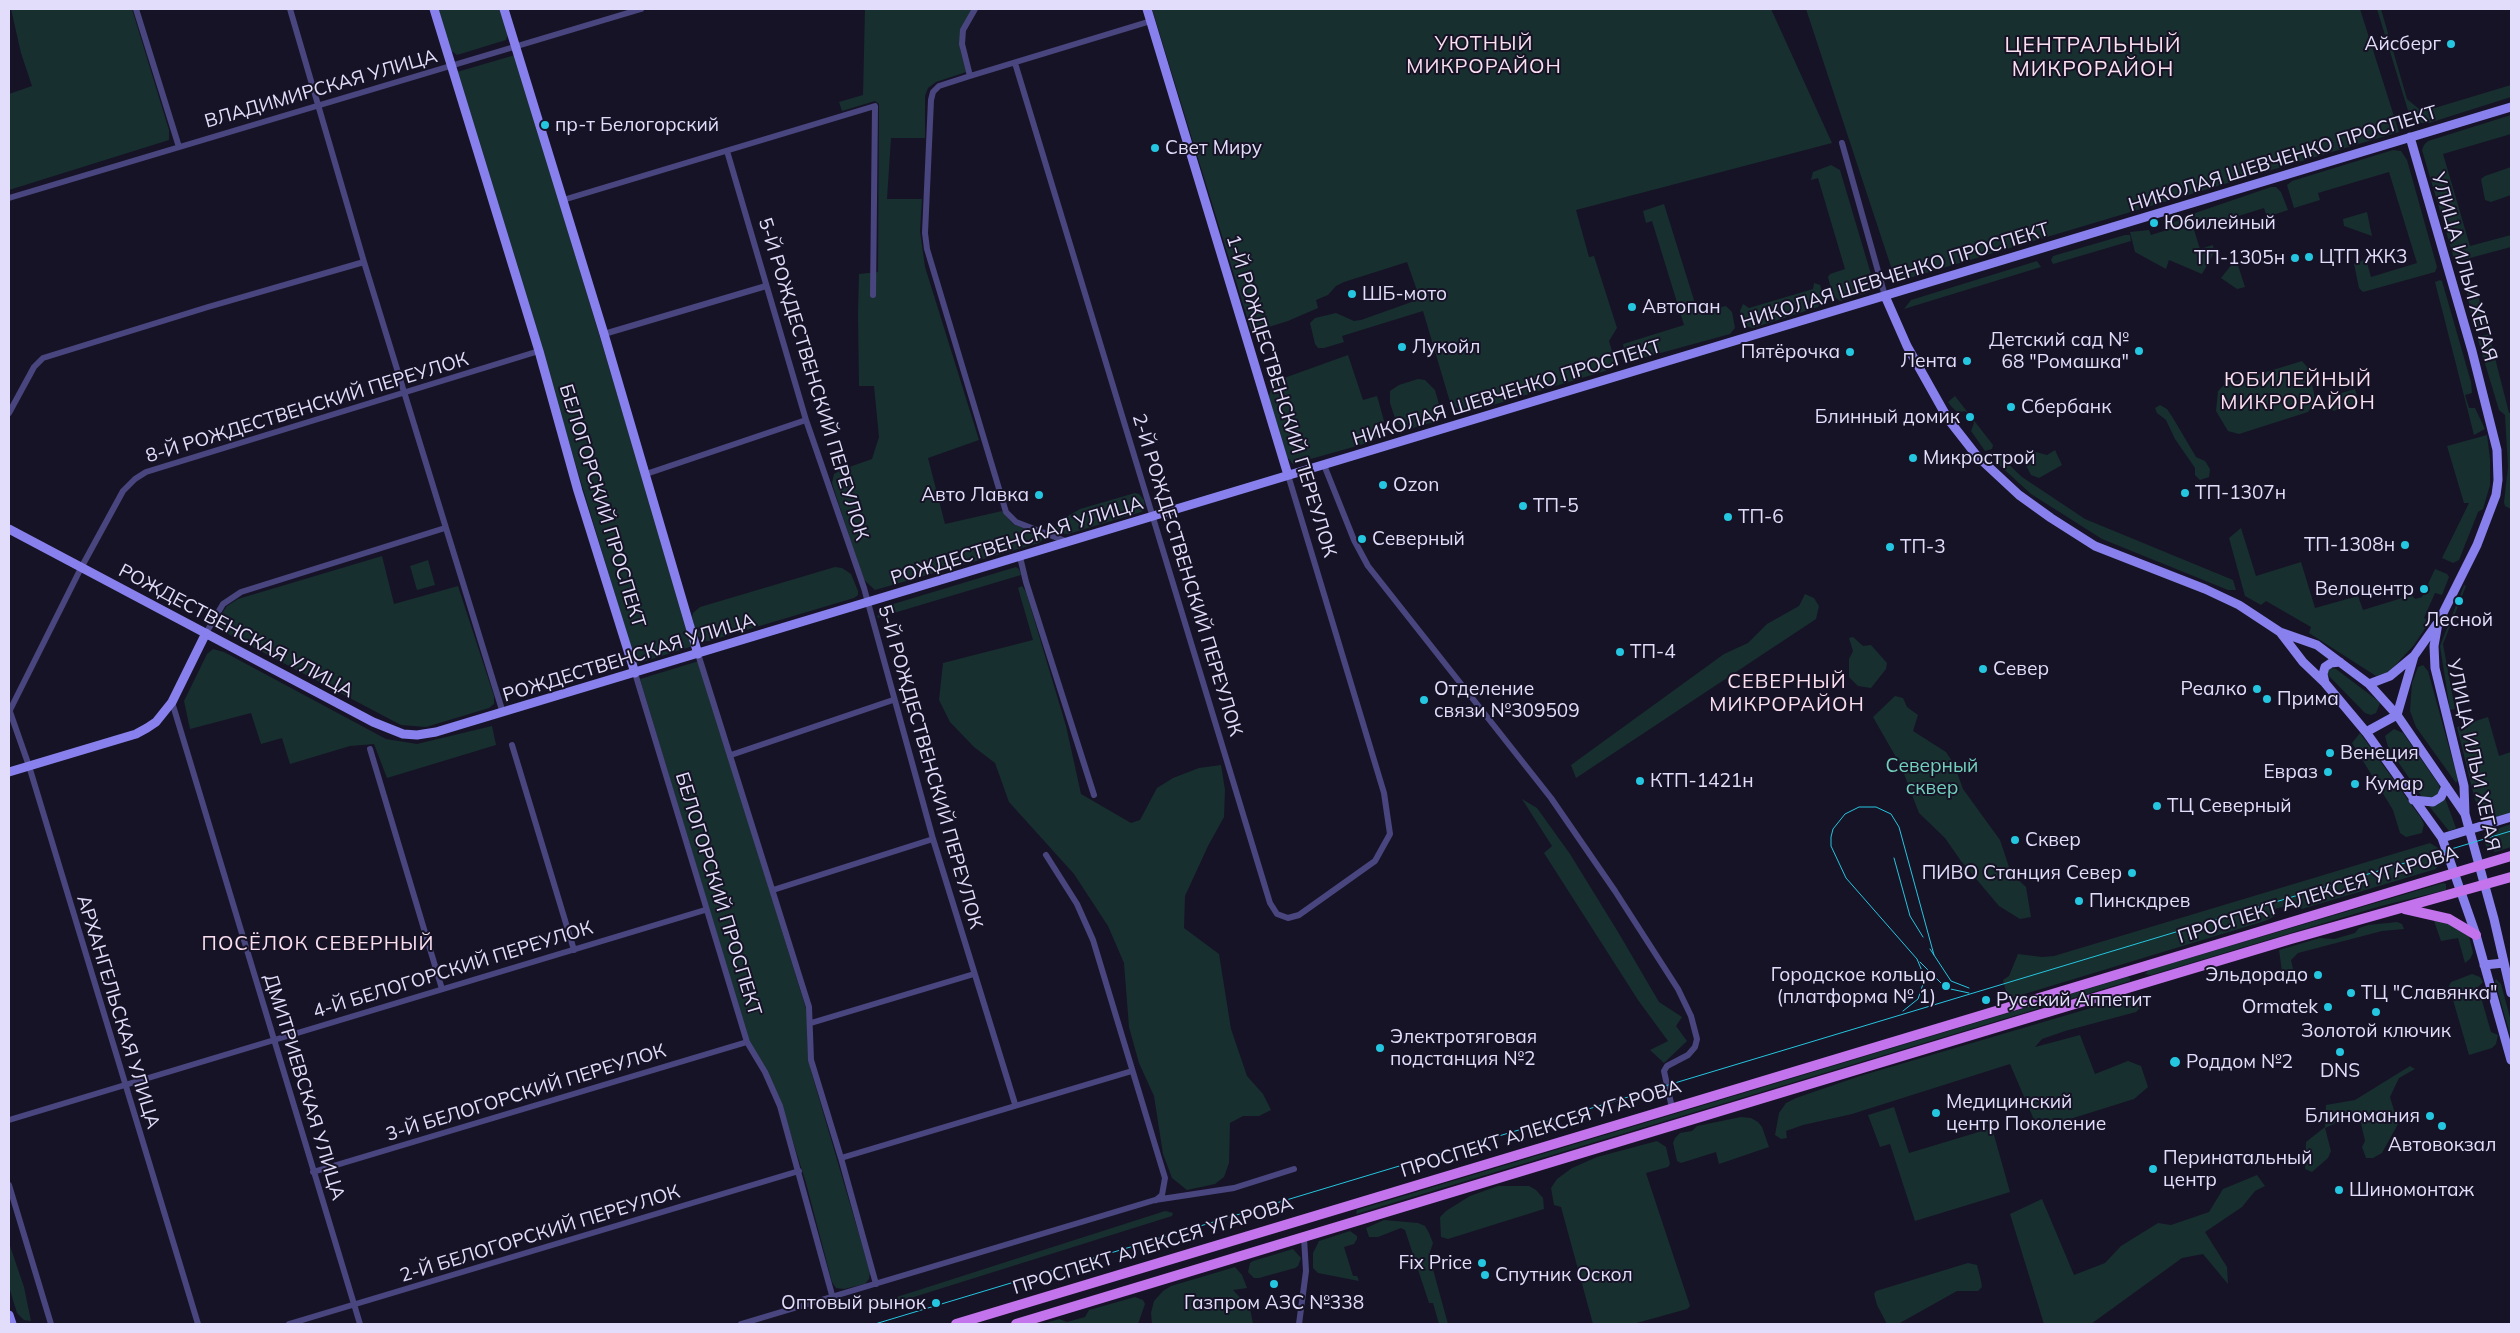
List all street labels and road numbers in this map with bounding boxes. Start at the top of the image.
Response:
street label: ВЛАДИМИРСКАЯ УЛИЦА [202,45,440,133]
street label: НИКОЛАЯ ШЕВЧЕНКО ПРОСПЕКТ [2126,101,2440,217]
street label: УЛИЦА ИЛЬИ ХЕГАЯ [2426,170,2502,364]
street label: 5-Й РОЖДЕСТВЕНСКИЙ ПЕРЕУЛОК [753,215,873,543]
street label: НИКОЛАЯ ШЕВЧЕНКО ПРОСПЕКТ [1738,218,2052,334]
street label: 1-Й РОЖДЕСТВЕНСКИЙ ПЕРЕУЛОК [1221,232,1341,560]
street label: НИКОЛАЯ ШЕВЧЕНКО ПРОСПЕКТ [1350,335,1664,451]
street label: 8-Й РОЖДЕСТВЕНСКИЙ ПЕРЕУЛОК [143,348,471,468]
street label: БЕЛОГОРСКИЙ ПРОСПЕКТ [554,382,650,630]
street label: 2-Й РОЖДЕСТВЕНСКИЙ ПЕРЕУЛОК [1127,411,1247,739]
street label: РОЖДЕСТВЕНСКАЯ УЛИЦА [888,492,1146,590]
street label: РОЖДЕСТВЕНСКАЯ УЛИЦА [115,559,357,703]
street label: 5-Й РОЖДЕСТВЕНСКИЙ ПЕРЕУЛОК [873,602,987,932]
street label: РОЖДЕСТВЕНСКАЯ УЛИЦА [500,609,758,707]
street label: УЛИЦА ИЛЬИ ХЕГАЯ [2442,657,2504,853]
street label: БЕЛОГОРСКИЙ ПРОСПЕКТ [670,770,766,1018]
street label: ПРОСПЕКТ АЛЕКСЕЯ УГАРОВА [2175,841,2461,949]
street label: АРХАНГЕЛЬСКАЯ УЛИЦА [72,892,164,1132]
street label: 4-Й БЕЛОГОРСКИЙ ПЕРЕУЛОК [310,917,596,1023]
street label: ДМИТРИЕВСКАЯ УЛИЦА [259,971,349,1203]
street label: 3-Й БЕЛОГОРСКИЙ ПЕРЕУЛОК [383,1040,669,1146]
street label: ПРОСПЕКТ АЛЕКСЕЯ УГАРОВА [1398,1075,1684,1183]
street label: 2-Й БЕЛОГОРСКИЙ ПЕРЕУЛОК [397,1181,683,1287]
street label: ПРОСПЕКТ АЛЕКСЕЯ УГАРОВА [1010,1192,1296,1300]

